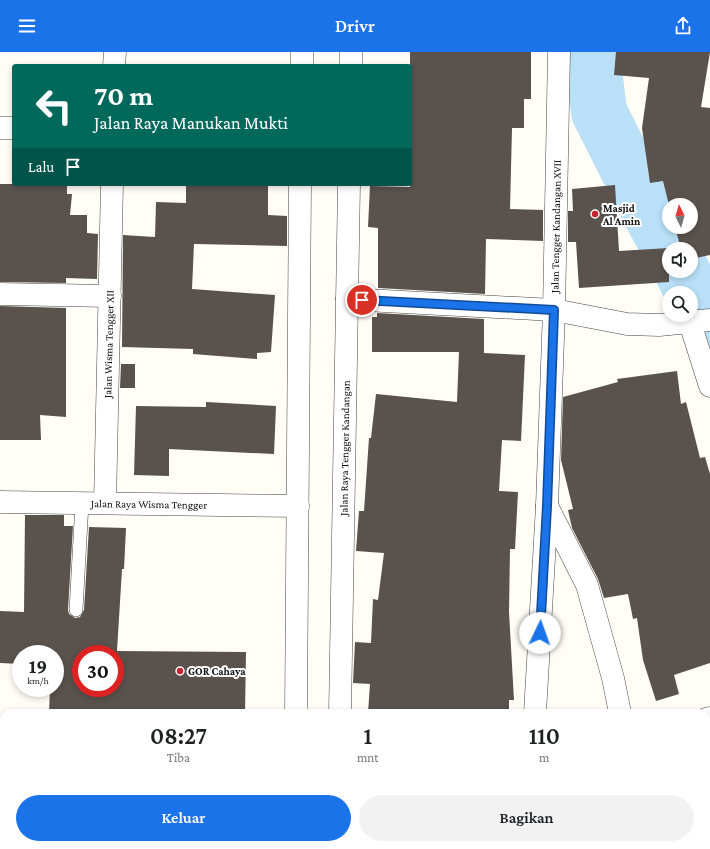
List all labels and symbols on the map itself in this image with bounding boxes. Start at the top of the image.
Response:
street label: Jalan Tengger Kandangan XVII [548,160,563,294]
north arrow [662,198,698,234]
place label: Masjid Al Amin [602,202,641,227]
marker: Masjid Al Amin [590,209,600,219]
pin [345,283,379,317]
street label: Jalan Wisma Tengger XII [101,290,116,399]
street label: Jalan Raya Tengger Kandangan [337,380,352,517]
street label: Jalan Raya Wisma Tengger [90,497,207,512]
position arrow [519,612,561,654]
speed limit sign: 30 [72,645,124,697]
place label: GOR Cahaya [188,665,246,677]
marker: GOR Cahaya [175,666,185,676]

